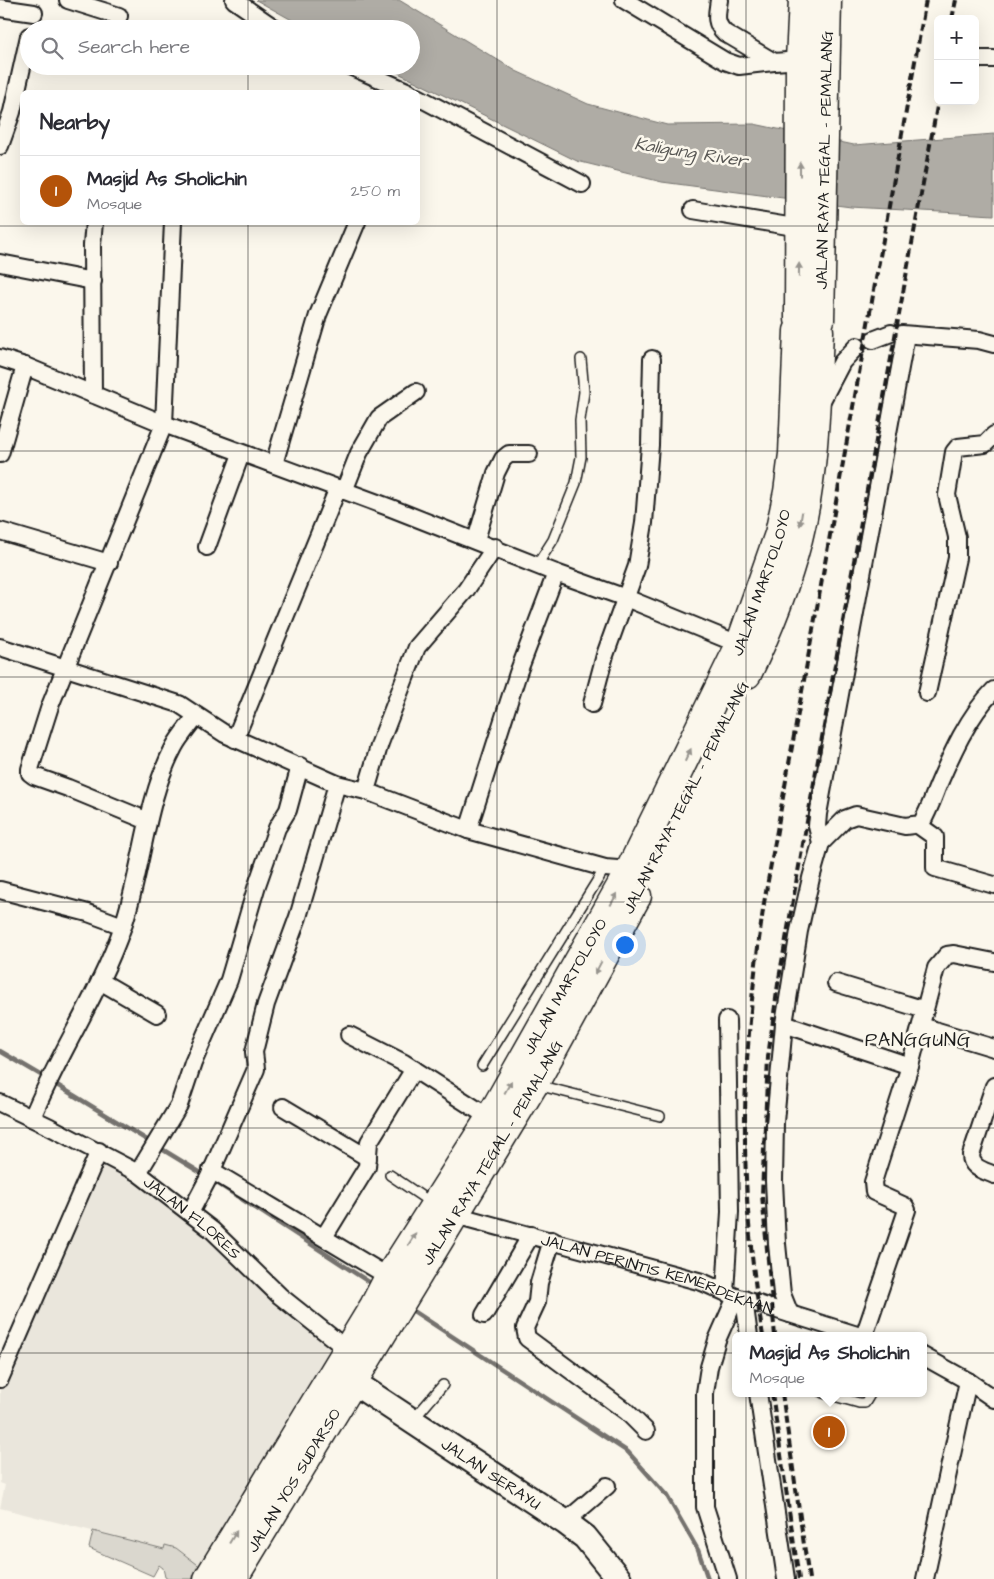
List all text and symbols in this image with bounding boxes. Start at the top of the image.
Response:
map controls [934,15,979,105]
button: + [934,15,979,60]
search box [20,20,420,75]
street label: JALAN RAYA TEGAL - PEMALANG [811,31,838,290]
icon: search [38,34,66,62]
text: Search here [78,34,190,61]
button: − [934,60,979,105]
text: Nearby [40,108,110,137]
water label: Kaligung River [632,131,751,175]
one-way arrow [796,160,804,176]
text: Masjid As Sholichin [87,166,247,193]
text: 1 [55,180,57,202]
text: 250 m [351,180,400,202]
text: Mosque [87,193,142,215]
one-way arrow [795,262,803,278]
street label: JALAN MARTOLOYO [726,507,796,660]
one-way arrow [797,511,805,527]
street label: JALAN RAYA TEGAL - PEMALANG [617,677,754,918]
one-way arrow [684,748,692,762]
one-way arrow [609,893,618,906]
street label: JALAN MARTOLOYO [518,914,613,1059]
your location [612,932,638,958]
one-way arrow [594,961,602,976]
district label: PANGGUNG [865,1027,971,1054]
street label: JALAN RAYA TEGAL - PEMALANG [417,1036,568,1269]
one-way arrow [504,1079,512,1094]
street label: JALAN FLORES [139,1171,246,1264]
street label: JALAN PERINTIS KEMERDEKAAN [539,1229,776,1320]
one-way arrow [407,1232,417,1245]
popup [732,1332,927,1397]
text: Masjid As Sholichin [750,1340,909,1367]
text: Mosque [750,1367,805,1389]
street label: JALAN YOS SUDARSO [242,1404,346,1556]
pin: 1 [813,1413,845,1451]
street label: JALAN SERAYU [437,1433,545,1515]
one-way arrow [228,1531,237,1544]

